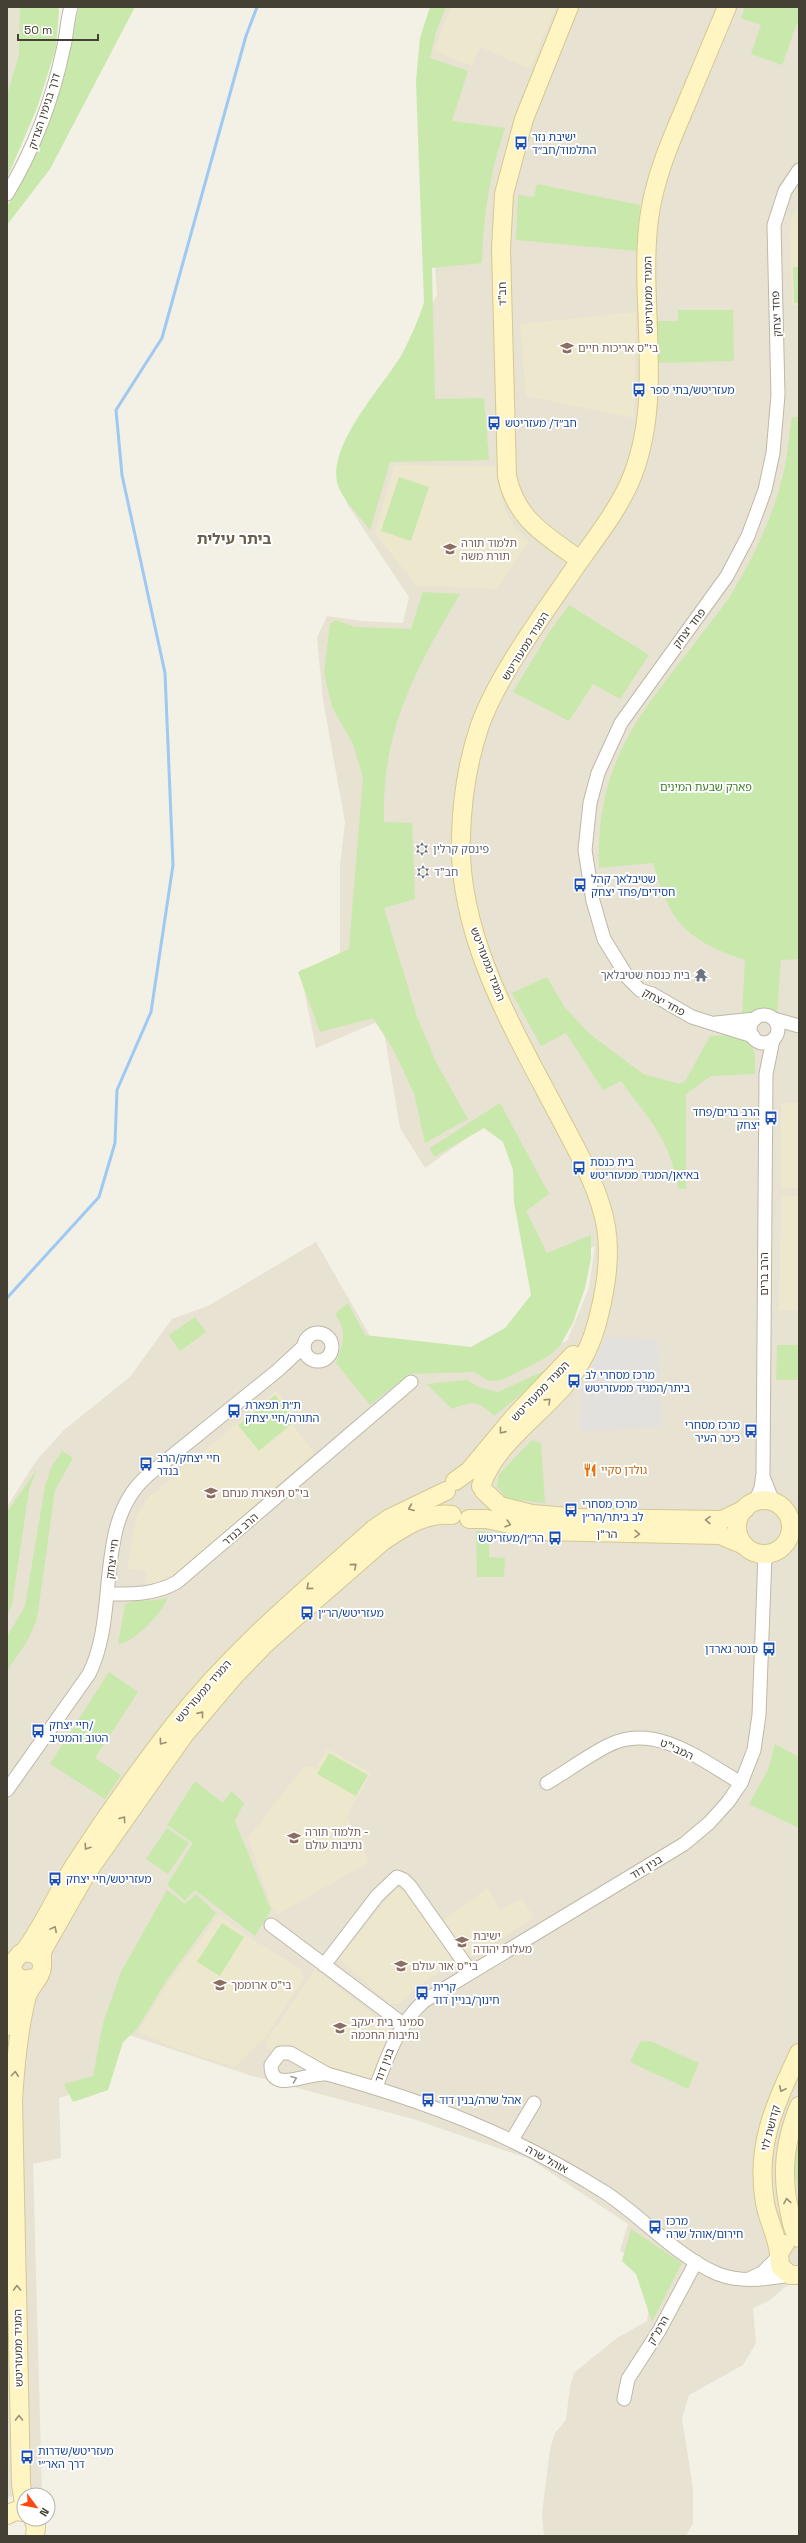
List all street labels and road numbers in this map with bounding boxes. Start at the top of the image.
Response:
street label: דרך בנימין הצדיק [25,71,63,151]
street label: המגיד ממעזריטש [640,256,656,334]
street label: חב"ד [495,282,509,306]
street label: פחד יצחק [768,290,784,337]
street label: פחד יצחק [669,605,709,651]
street label: המגיד ממעזריטש [498,609,552,683]
street label: המגיד ממעזריטש [467,925,509,1003]
street label: פחד יצחק [640,985,688,1019]
street label: הרב ברים [757,1252,771,1296]
street label: המגיד ממעזריטש [508,1358,572,1424]
street label: הרב בנדר [219,1510,261,1548]
street label: הר"ן [596,1527,618,1541]
street label: חיי יצחק [103,1538,121,1580]
street label: המגיד ממעזריטש [172,1657,234,1725]
street label: המבי"ט [658,1735,696,1763]
street label: בנין דוד [627,1852,665,1882]
street label: בנין דוד [371,2046,397,2084]
street label: קדושת לוי [757,2103,783,2152]
street label: אוהל שרה [523,2142,571,2176]
street label: המגיד ממעזריטש [10,2309,26,2387]
street label: הרמ"ק [644,2313,672,2347]

